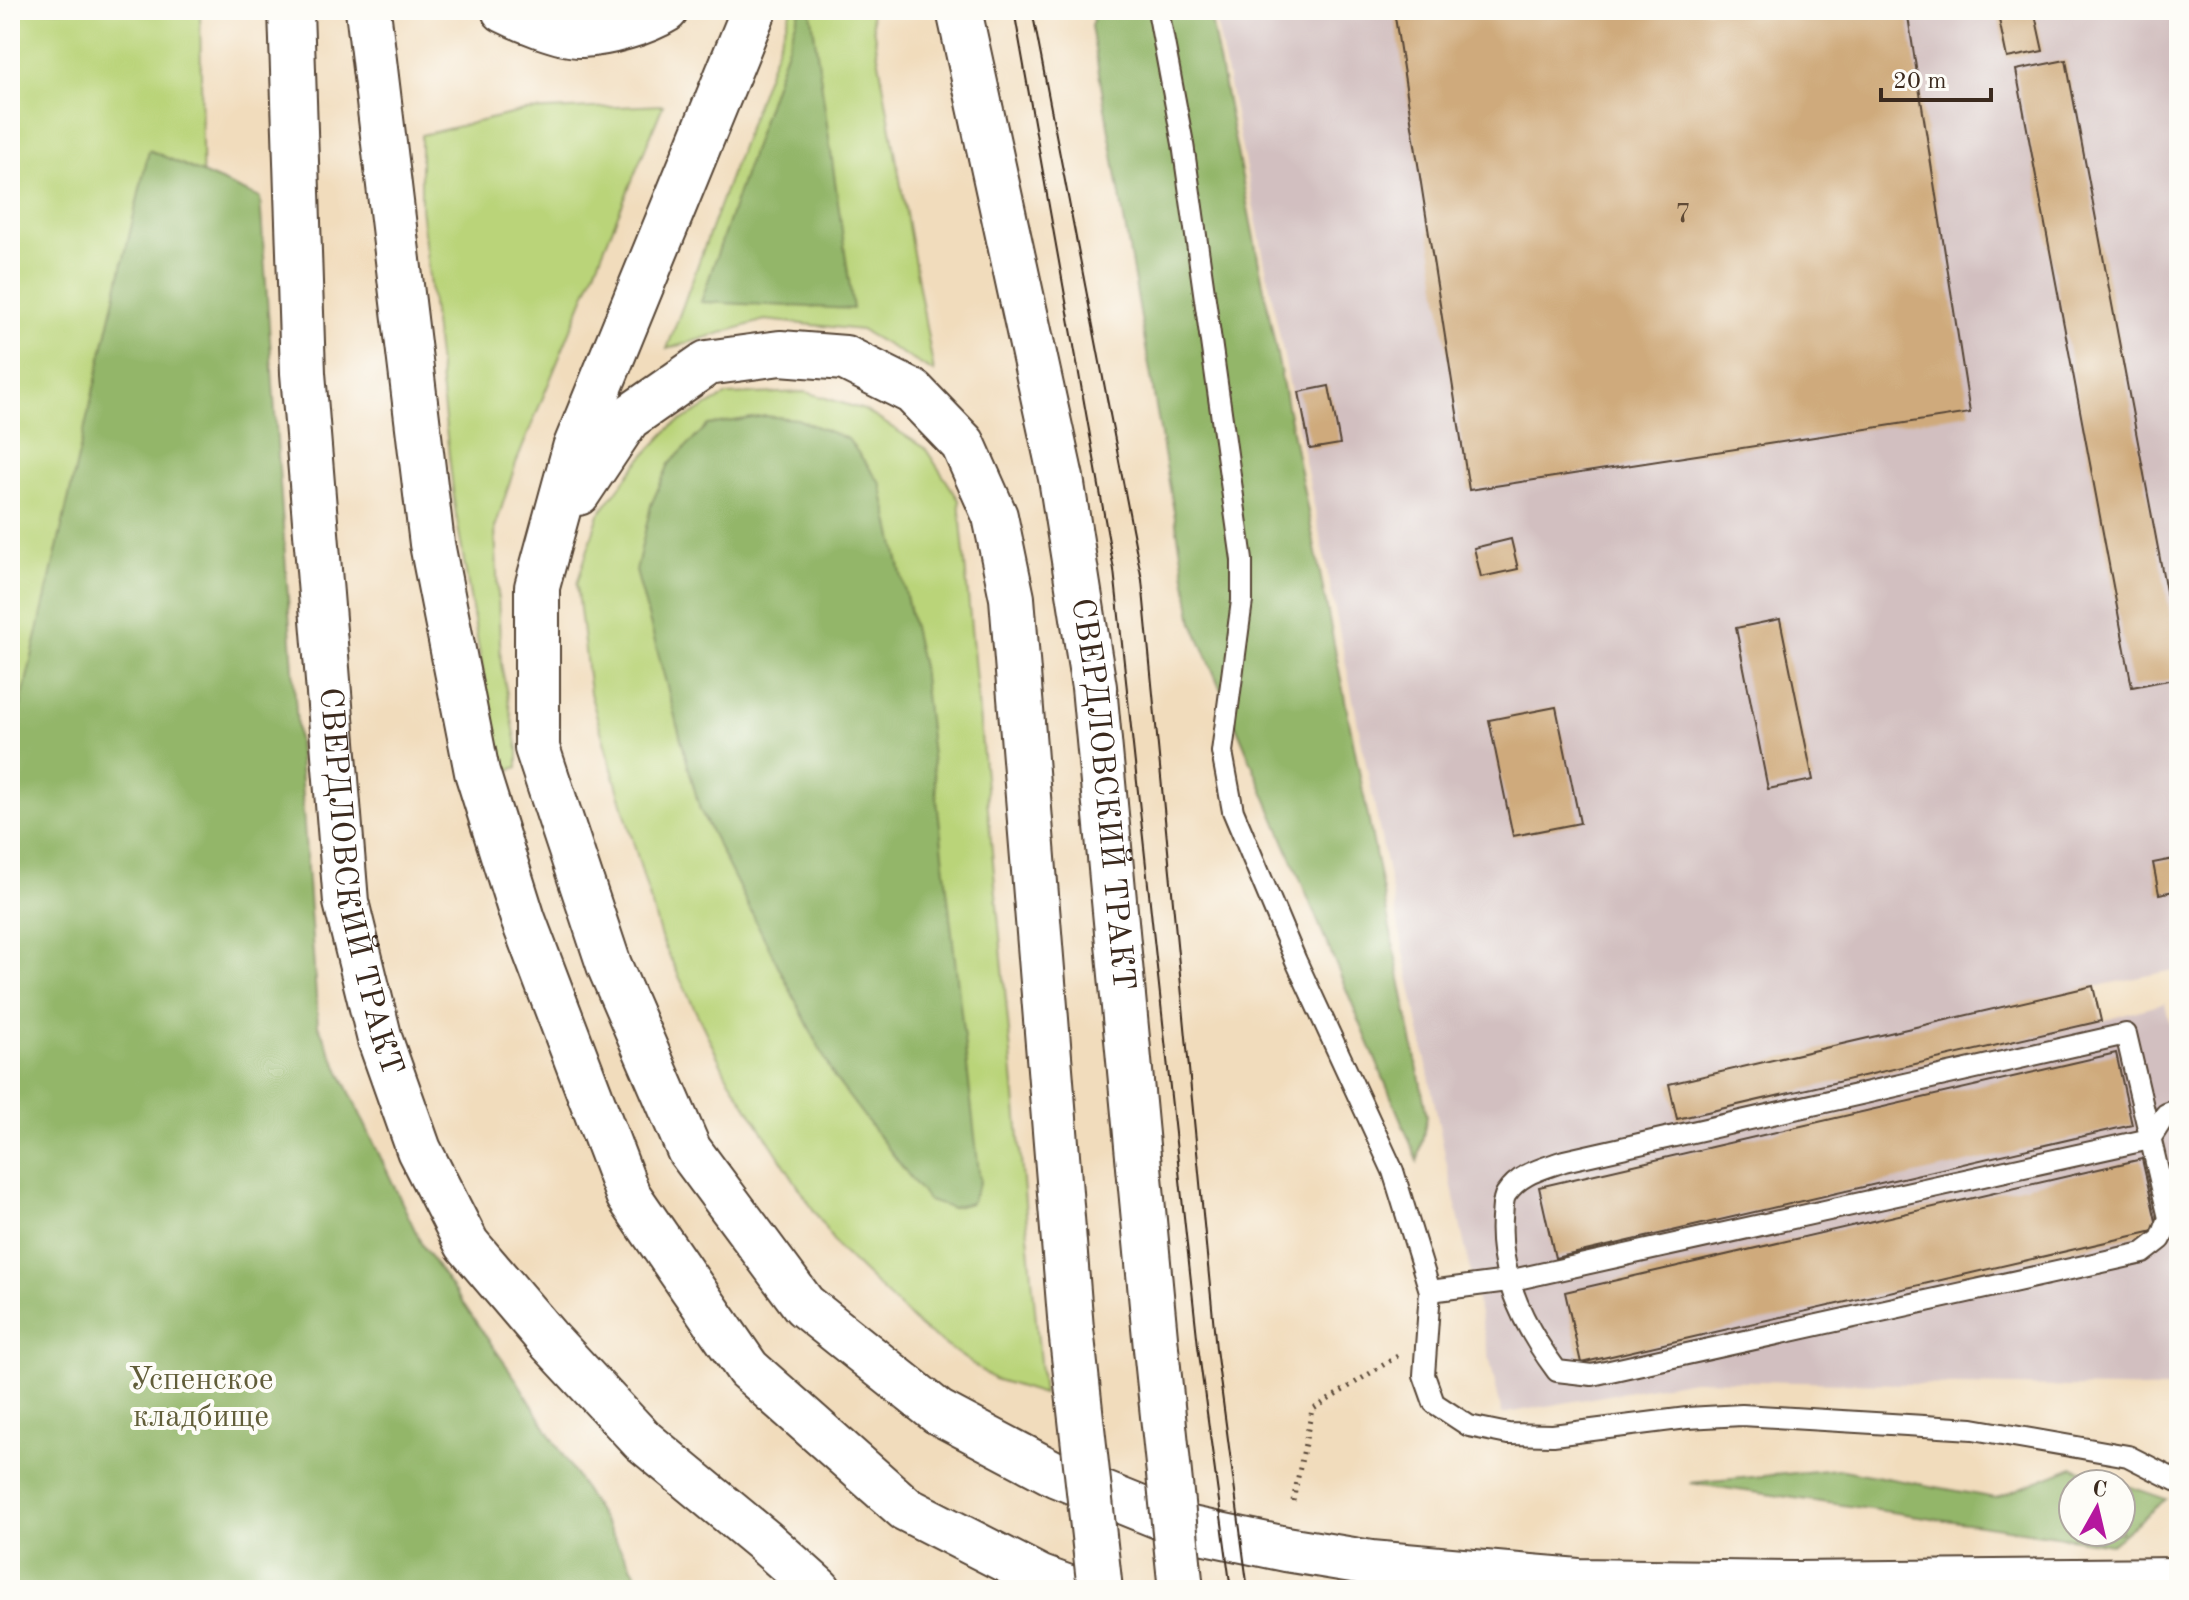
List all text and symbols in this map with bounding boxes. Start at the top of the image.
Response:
scale bar [1881,52,1991,102]
text: 20 m [1893,70,1947,94]
house number: 7 [1675,201,1691,229]
street label: СВЕРДЛОВСКИЙ ТРАКТ [1064,596,1138,992]
street label: СВЕРДЛОВСКИЙ ТРАКТ [313,686,407,1080]
park label: Успенское кладбище [129,1365,273,1434]
north arrow [2057,1468,2137,1548]
text: С [2091,1478,2108,1502]

